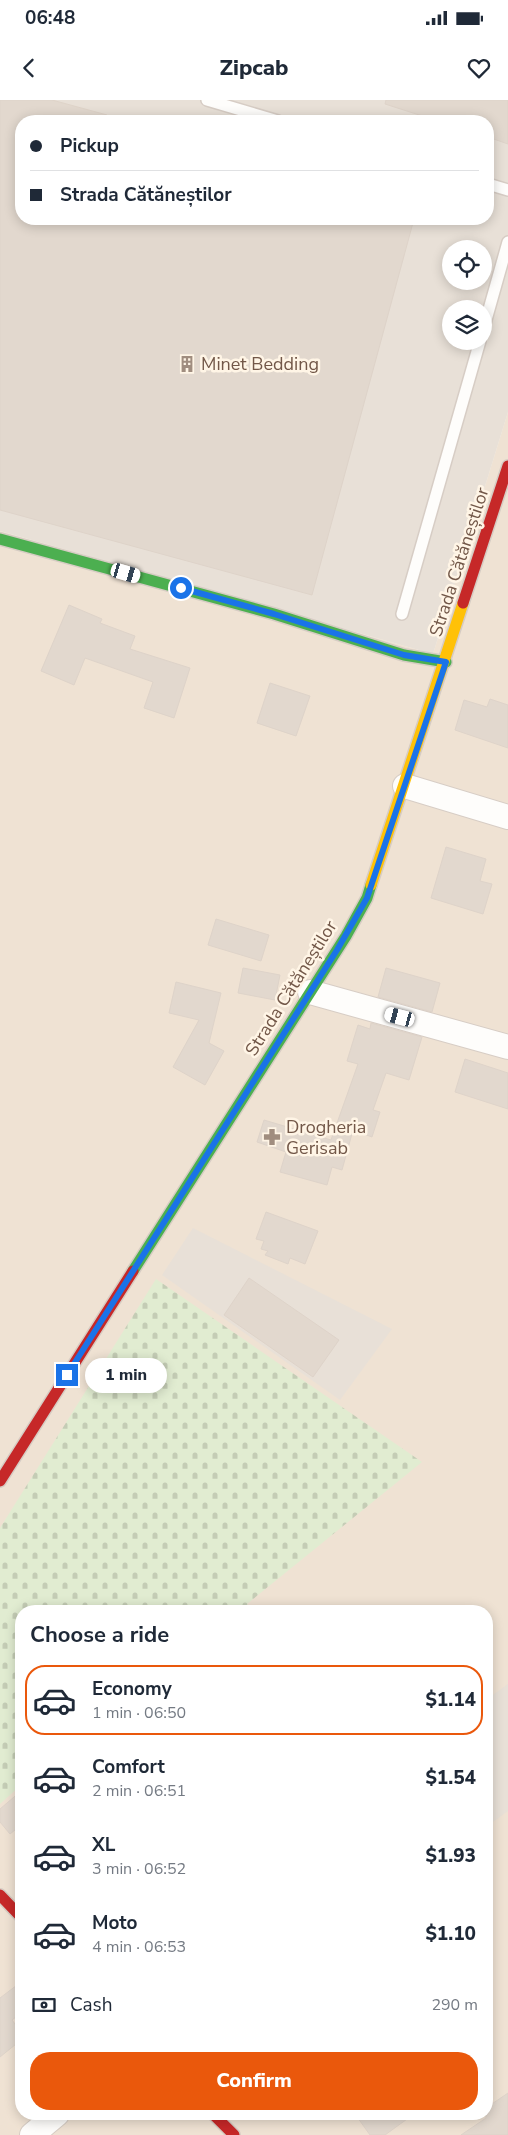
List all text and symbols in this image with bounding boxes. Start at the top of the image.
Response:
text: 06:48 [25,5,75,31]
text: Zipcab [220,53,289,83]
icon: back [15,54,43,82]
icon: heart [465,54,493,82]
text: Pickup [60,133,119,159]
text: Strada Cătăneștilor [60,182,232,208]
map controls [442,240,492,350]
button: locate [442,240,492,290]
button: layers [442,300,492,350]
place label: Minet Bedding [201,352,319,376]
building icon: Minet Bedding [177,354,197,374]
street label: Strada Cătăneștilor [424,484,495,640]
car [109,562,142,584]
route start [170,577,192,599]
street label: Strada Cătăneștilor [240,915,343,1060]
car [383,1006,416,1028]
place label: Drogheria Gerisab [286,1115,366,1160]
pharmacy icon: Drogheria Gerisab [262,1127,282,1147]
callout: 1 min [84,1358,167,1392]
route end [56,1364,78,1386]
text: 1 min [105,1364,147,1386]
text: Choose a ride [30,1620,169,1650]
text: Economy [92,1676,172,1702]
icon: car [32,1678,77,1723]
text: $1.14 [425,1687,476,1713]
text: 1 min · 06:50 [92,1702,186,1724]
text: Comfort [92,1754,165,1780]
icon: car [32,1756,77,1801]
text: $1.54 [425,1765,476,1791]
text: 2 min · 06:51 [92,1780,186,1802]
text: XL [92,1832,115,1858]
icon: car [32,1834,77,1879]
text: $1.93 [425,1843,476,1869]
text: 3 min · 06:52 [92,1858,186,1880]
text: Moto [92,1910,138,1936]
icon: car [32,1912,77,1957]
text: $1.10 [425,1921,476,1947]
text: 4 min · 06:53 [92,1936,186,1958]
icon: cash [30,1991,58,2019]
text: Cash [70,1992,112,2018]
text: 290 m [431,1994,478,2016]
button: Confirm [30,2052,478,2110]

